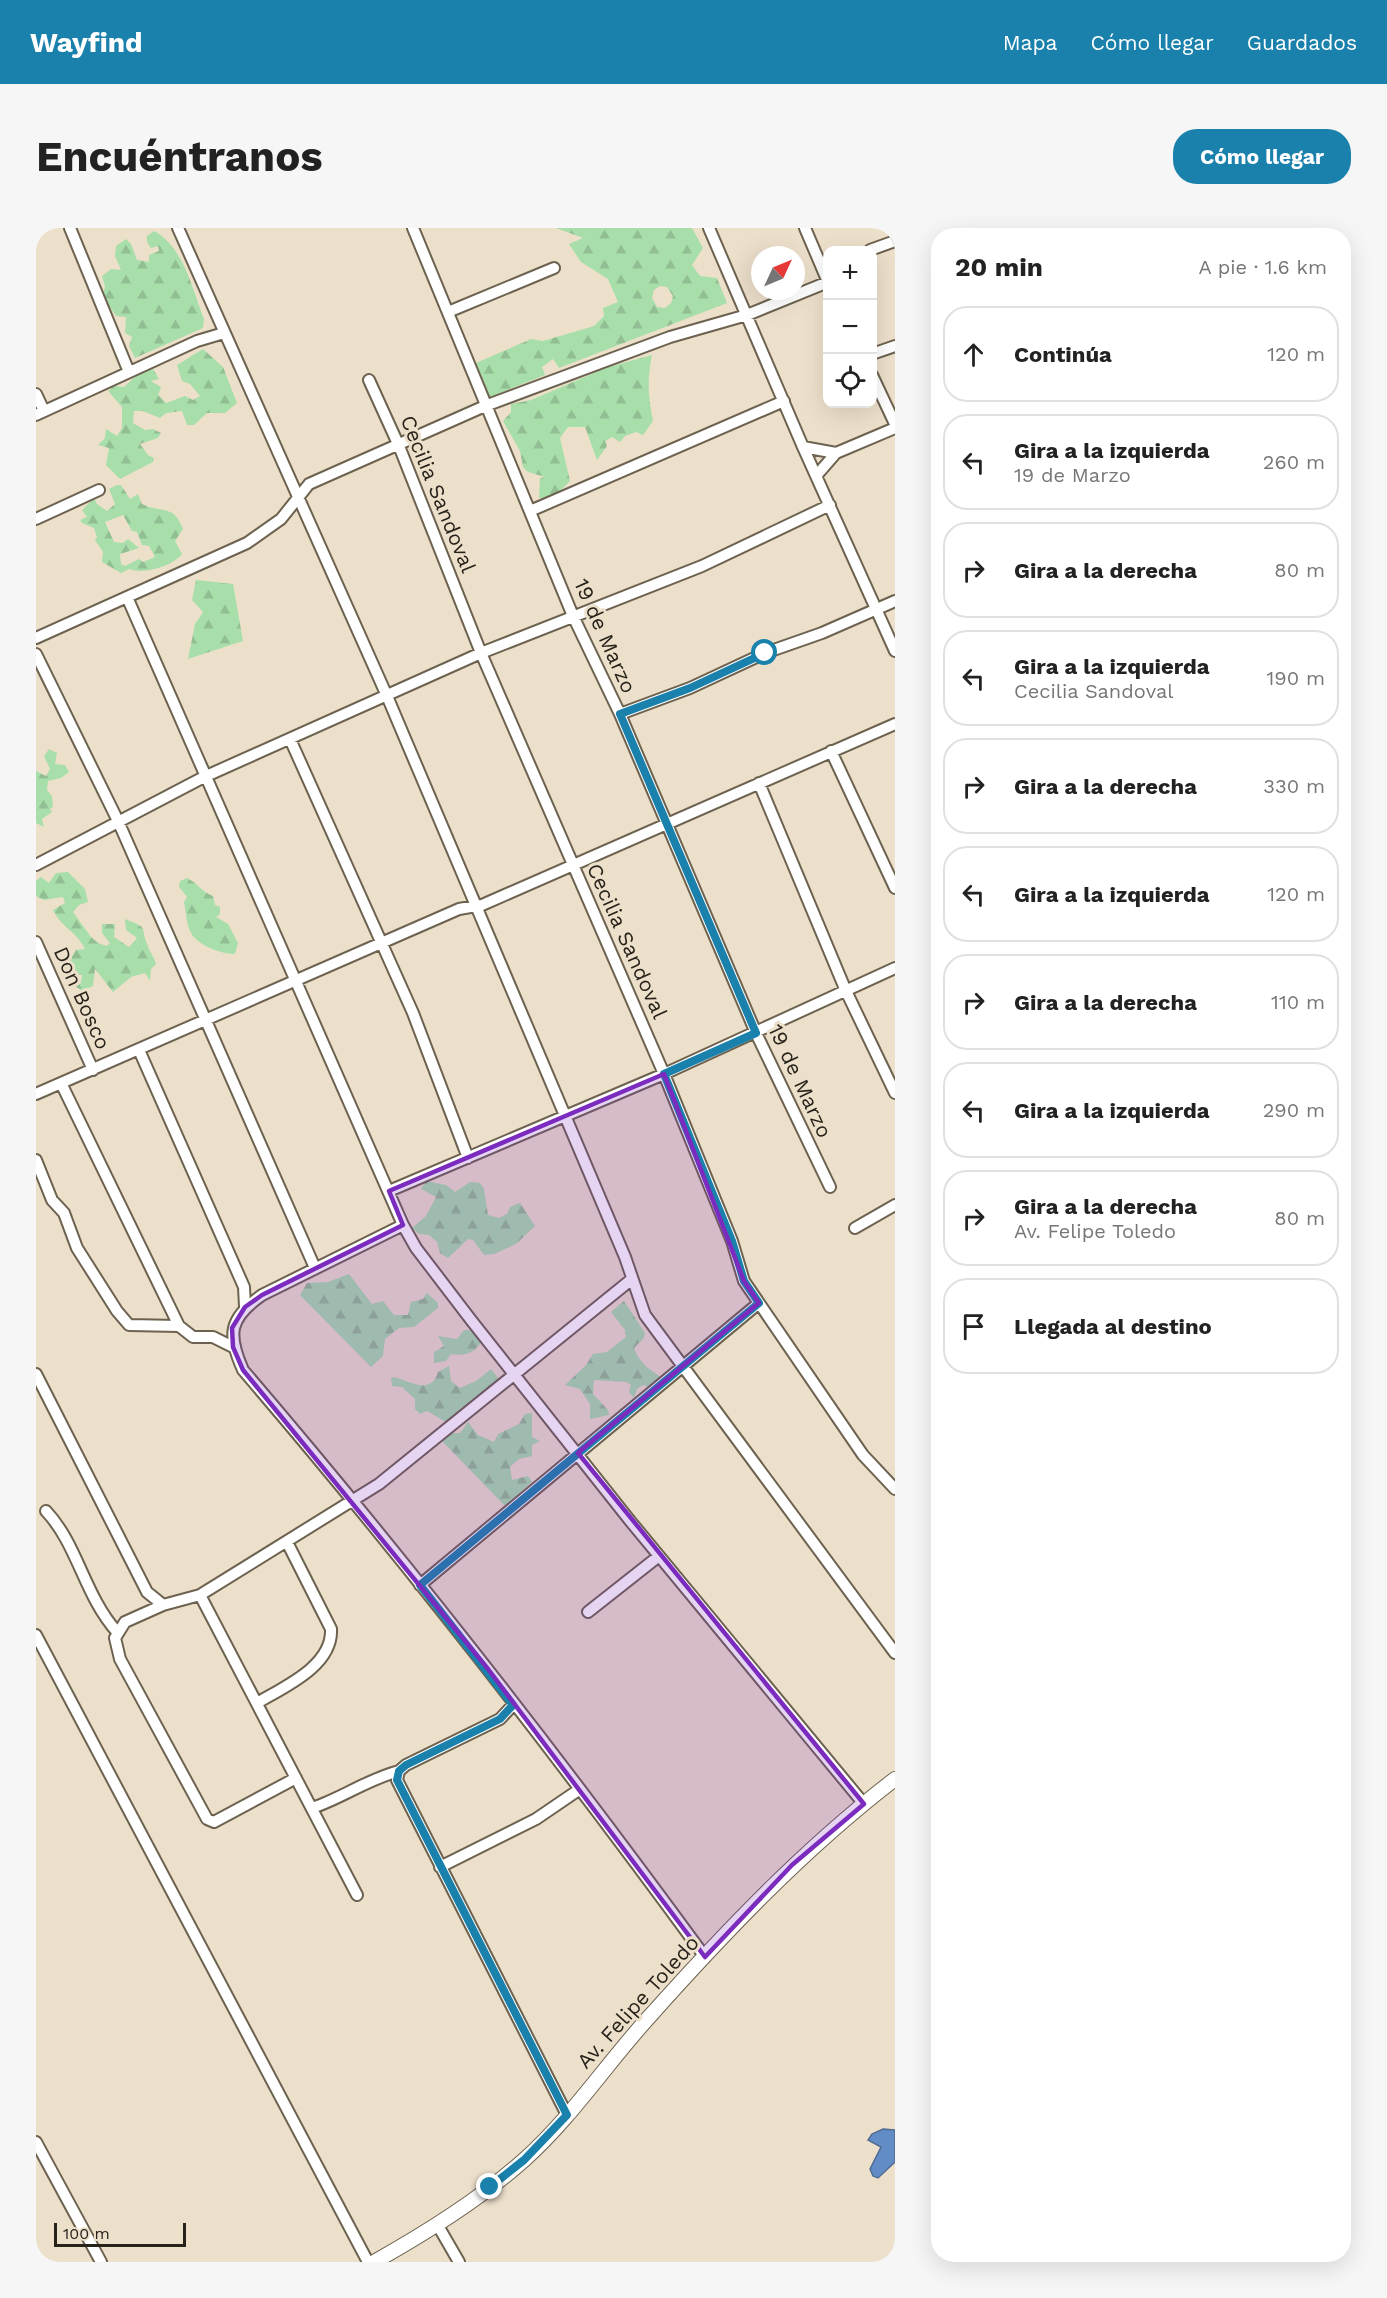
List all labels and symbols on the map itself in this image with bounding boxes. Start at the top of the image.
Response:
north arrow [751,246,805,300]
street label: Cecilia Sandoval [396,412,482,577]
street label: 19 de Marzo [569,575,642,697]
route start [751,639,777,665]
street label: Cecilia Sandoval [582,859,673,1023]
street label: Don Bosco [49,943,116,1053]
street label: 19 de Marzo [763,1020,838,1142]
street label: Av. Felipe Toledo [571,1930,704,2073]
route end [476,2173,502,2199]
scale bar [54,2220,186,2248]

